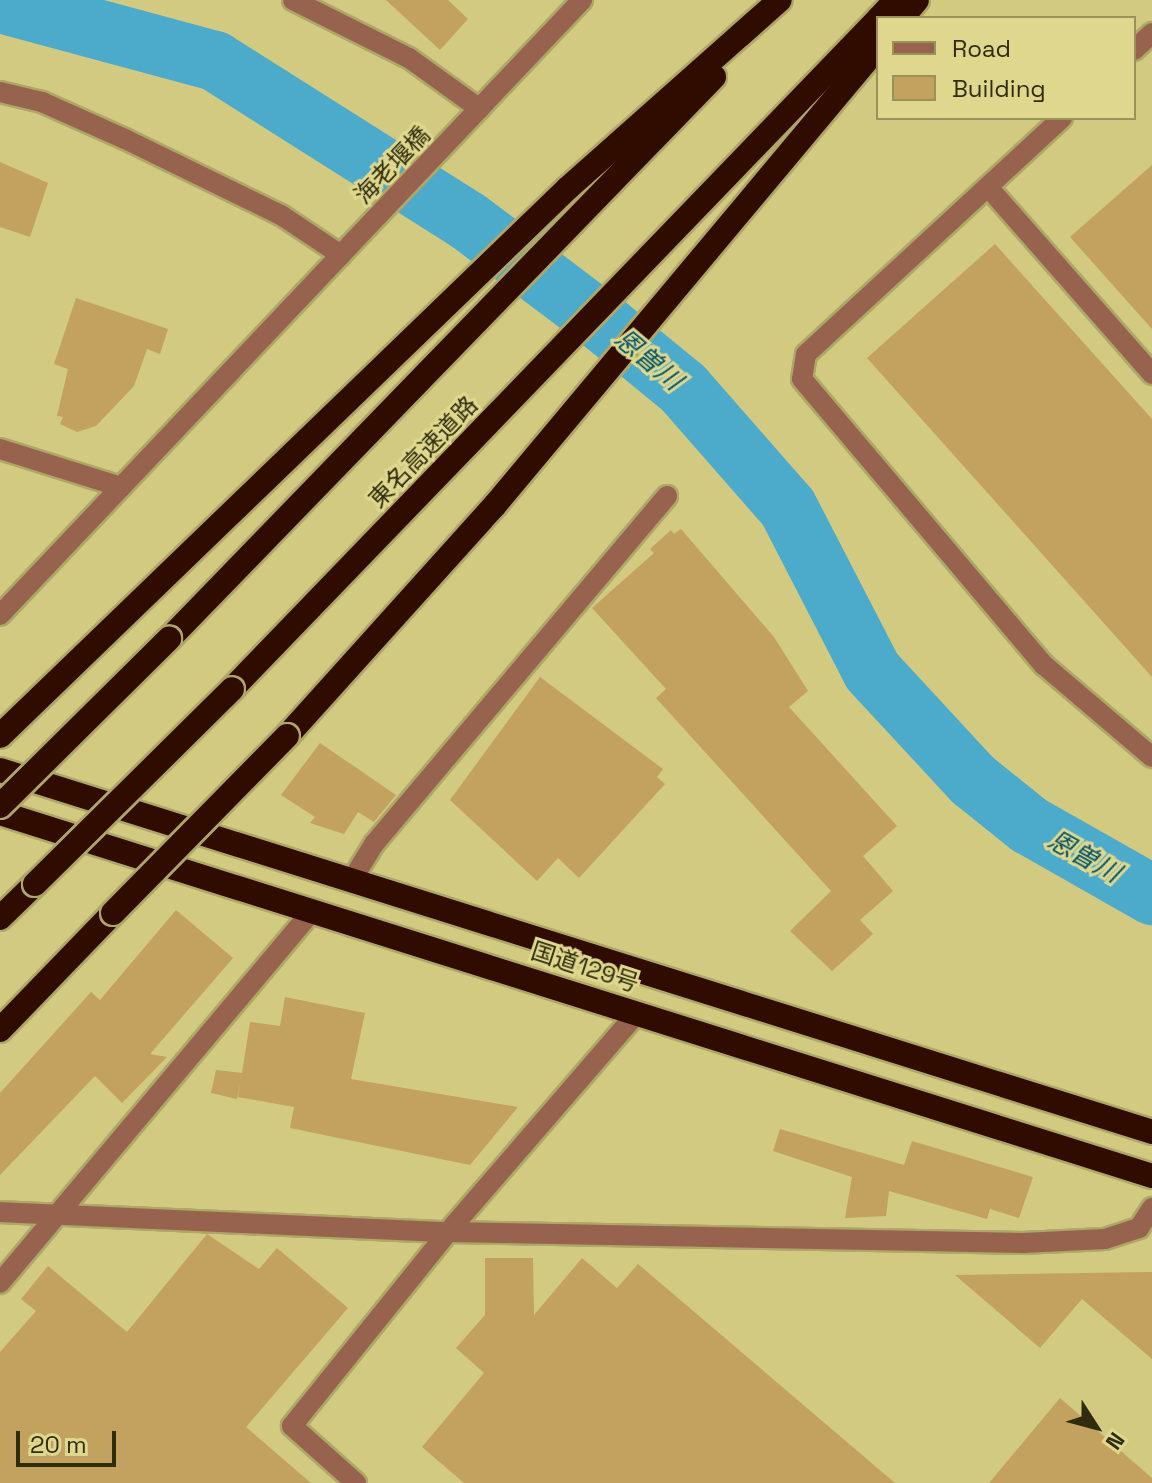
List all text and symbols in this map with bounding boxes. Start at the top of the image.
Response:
legend [876,16,1136,120]
text: Road [952,33,1011,64]
text: Building [952,73,1046,104]
street label: 海老堰橋 [348,120,436,210]
water label: 恩曽川 [608,323,688,397]
street label: 東名高速道路 [363,390,483,514]
water label: 恩曽川 [1042,824,1126,890]
street label: 国道129号 [528,936,642,998]
north arrow [1056,1387,1136,1467]
scale bar [20,1415,120,1465]
text: N [1100,1427,1131,1455]
text: 20 m [30,1429,87,1460]

